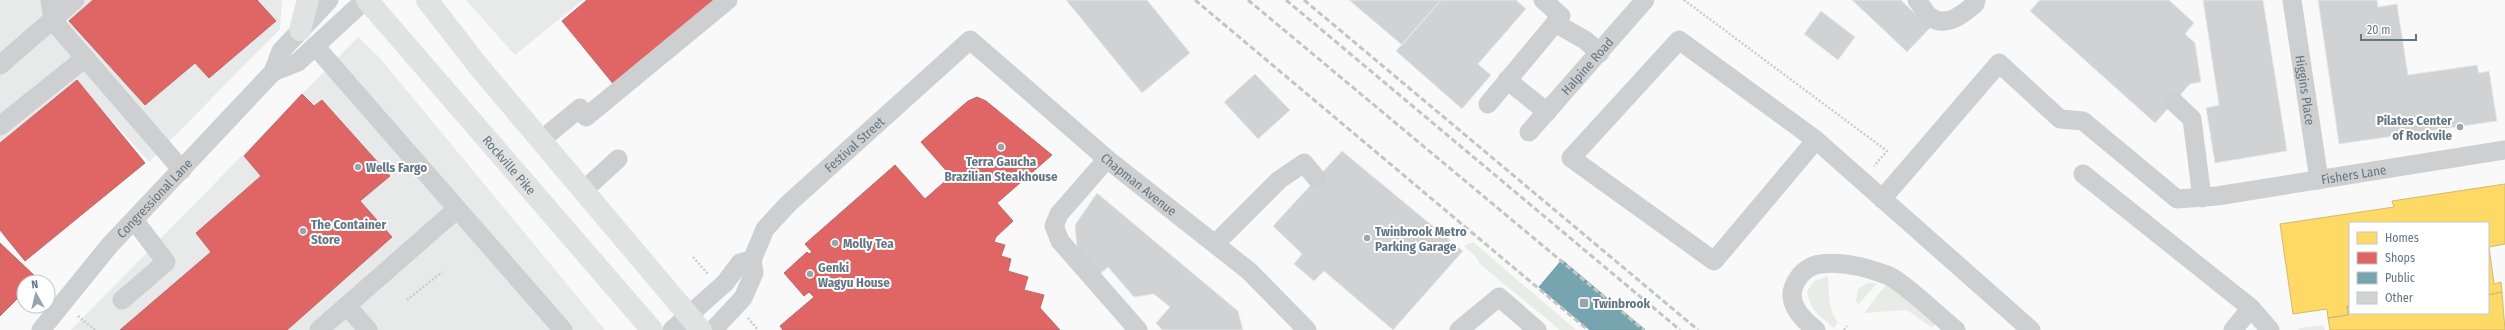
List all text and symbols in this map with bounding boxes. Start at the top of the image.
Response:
scale bar [2361,16,2416,42]
text: 20 m [2367,23,2391,37]
street label: Halpine Road [1558,35,1617,98]
street label: Higgins Place [2292,54,2318,126]
place label: Pilates Center of Rockvile [2377,113,2452,143]
street label: Festival Street [822,114,888,175]
marker: Pilates Center of Rockvile [2455,122,2465,132]
street label: Rockville Pike [479,133,539,198]
marker: Terra Gaucha Brazilian Steakhouse [996,142,1006,152]
street label: Chapman Avenue [1098,150,1179,219]
place label: Terra Gaucha Brazilian Steakhouse [944,154,1058,184]
street label: Congressional Lane [114,156,195,241]
place label: Wells Fargo [366,160,427,175]
marker: Wells Fargo [353,162,363,172]
street label: Fishers Lane [2320,162,2387,187]
place label: The Container Store [311,217,386,247]
legend [2349,222,2489,314]
place label: Twinbrook Metro Parking Garage [1375,224,1467,254]
marker: The Container Store [298,226,308,236]
text: Homes [2385,231,2419,245]
marker: Twinbrook Metro Parking Garage [1362,233,1372,243]
place label: Molly Tea [843,236,894,251]
marker: Molly Tea [830,238,840,248]
text: Shops [2385,251,2415,265]
place label: Genki Wagyu House [818,260,890,290]
marker: Genki Wagyu House [805,269,815,279]
text: Public [2385,271,2415,285]
north arrow [16,274,56,314]
text: N [31,278,39,291]
text: Other [2385,291,2414,305]
place label: Twinbrook [1593,296,1650,311]
marker: Twinbrook [1578,297,1590,309]

